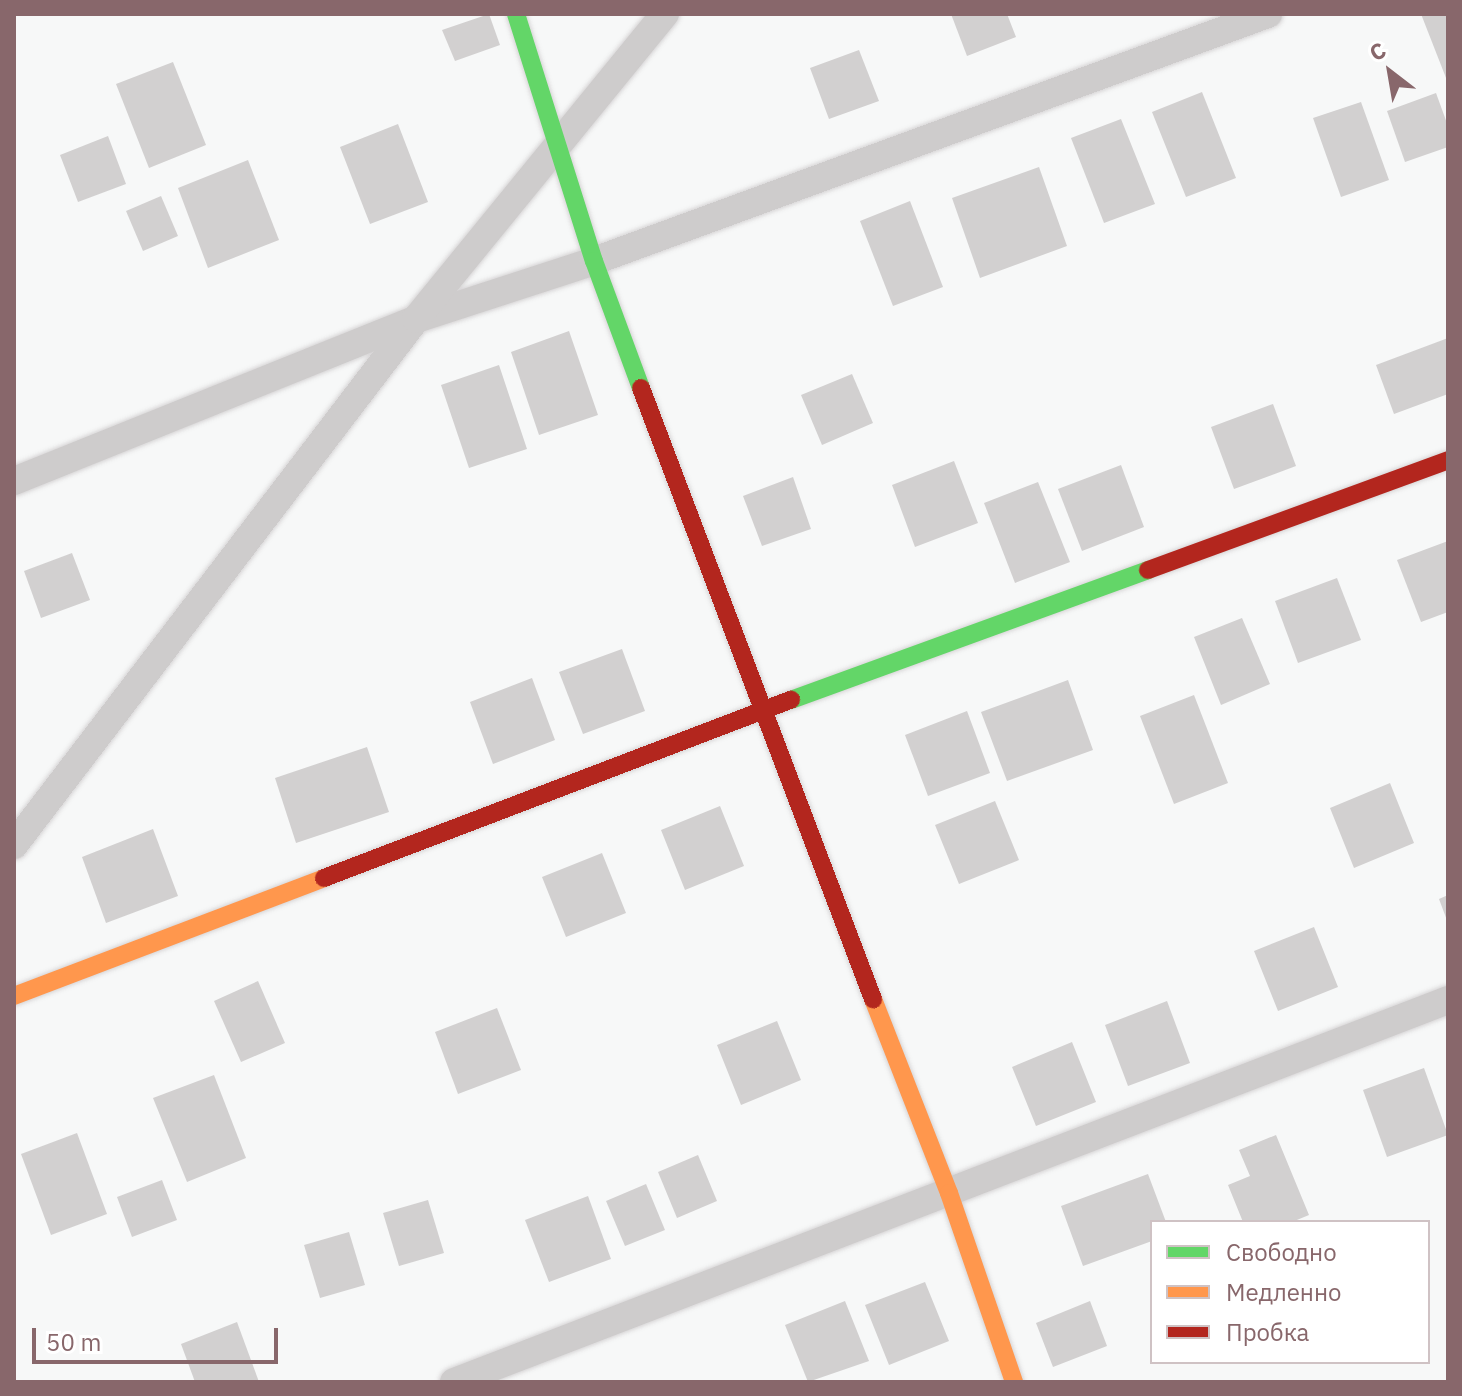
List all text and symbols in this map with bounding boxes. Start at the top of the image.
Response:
north arrow [1350,32,1430,112]
text: С [1364,35,1391,67]
legend [1150,1220,1430,1364]
text: Свободно [1226,1236,1337,1268]
text: Медленно [1226,1276,1342,1308]
scale bar [36,1312,282,1362]
text: Пробка [1226,1316,1309,1348]
text: 50 m [46,1326,101,1358]

